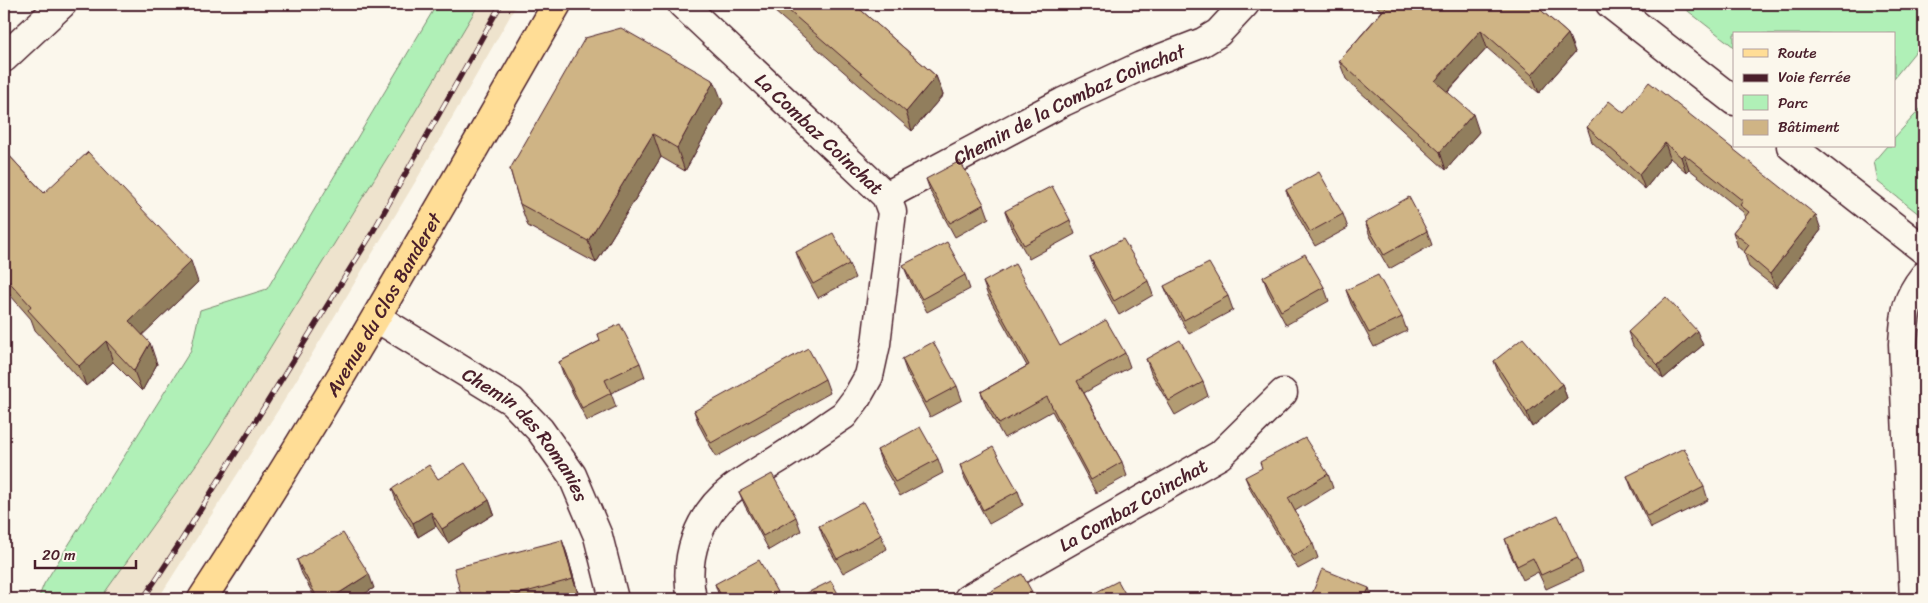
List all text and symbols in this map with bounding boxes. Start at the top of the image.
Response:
legend [1733,32,1896,148]
street label: Chemin de la Combaz Coinchat [947,34,1191,174]
text: Route [1778,40,1817,66]
street label: La Combaz Coinchat [747,64,892,203]
text: Voie ferrée [1778,64,1851,90]
text: Parc [1778,90,1808,116]
text: Bâtiment [1778,114,1840,140]
street label: Avenue du Clos Banderet [315,205,451,403]
street label: Chemin des Romanies [456,358,598,507]
street label: La Combaz Coinchat [1052,449,1214,561]
scale bar [35,538,136,570]
text: 20 m [42,542,76,568]

